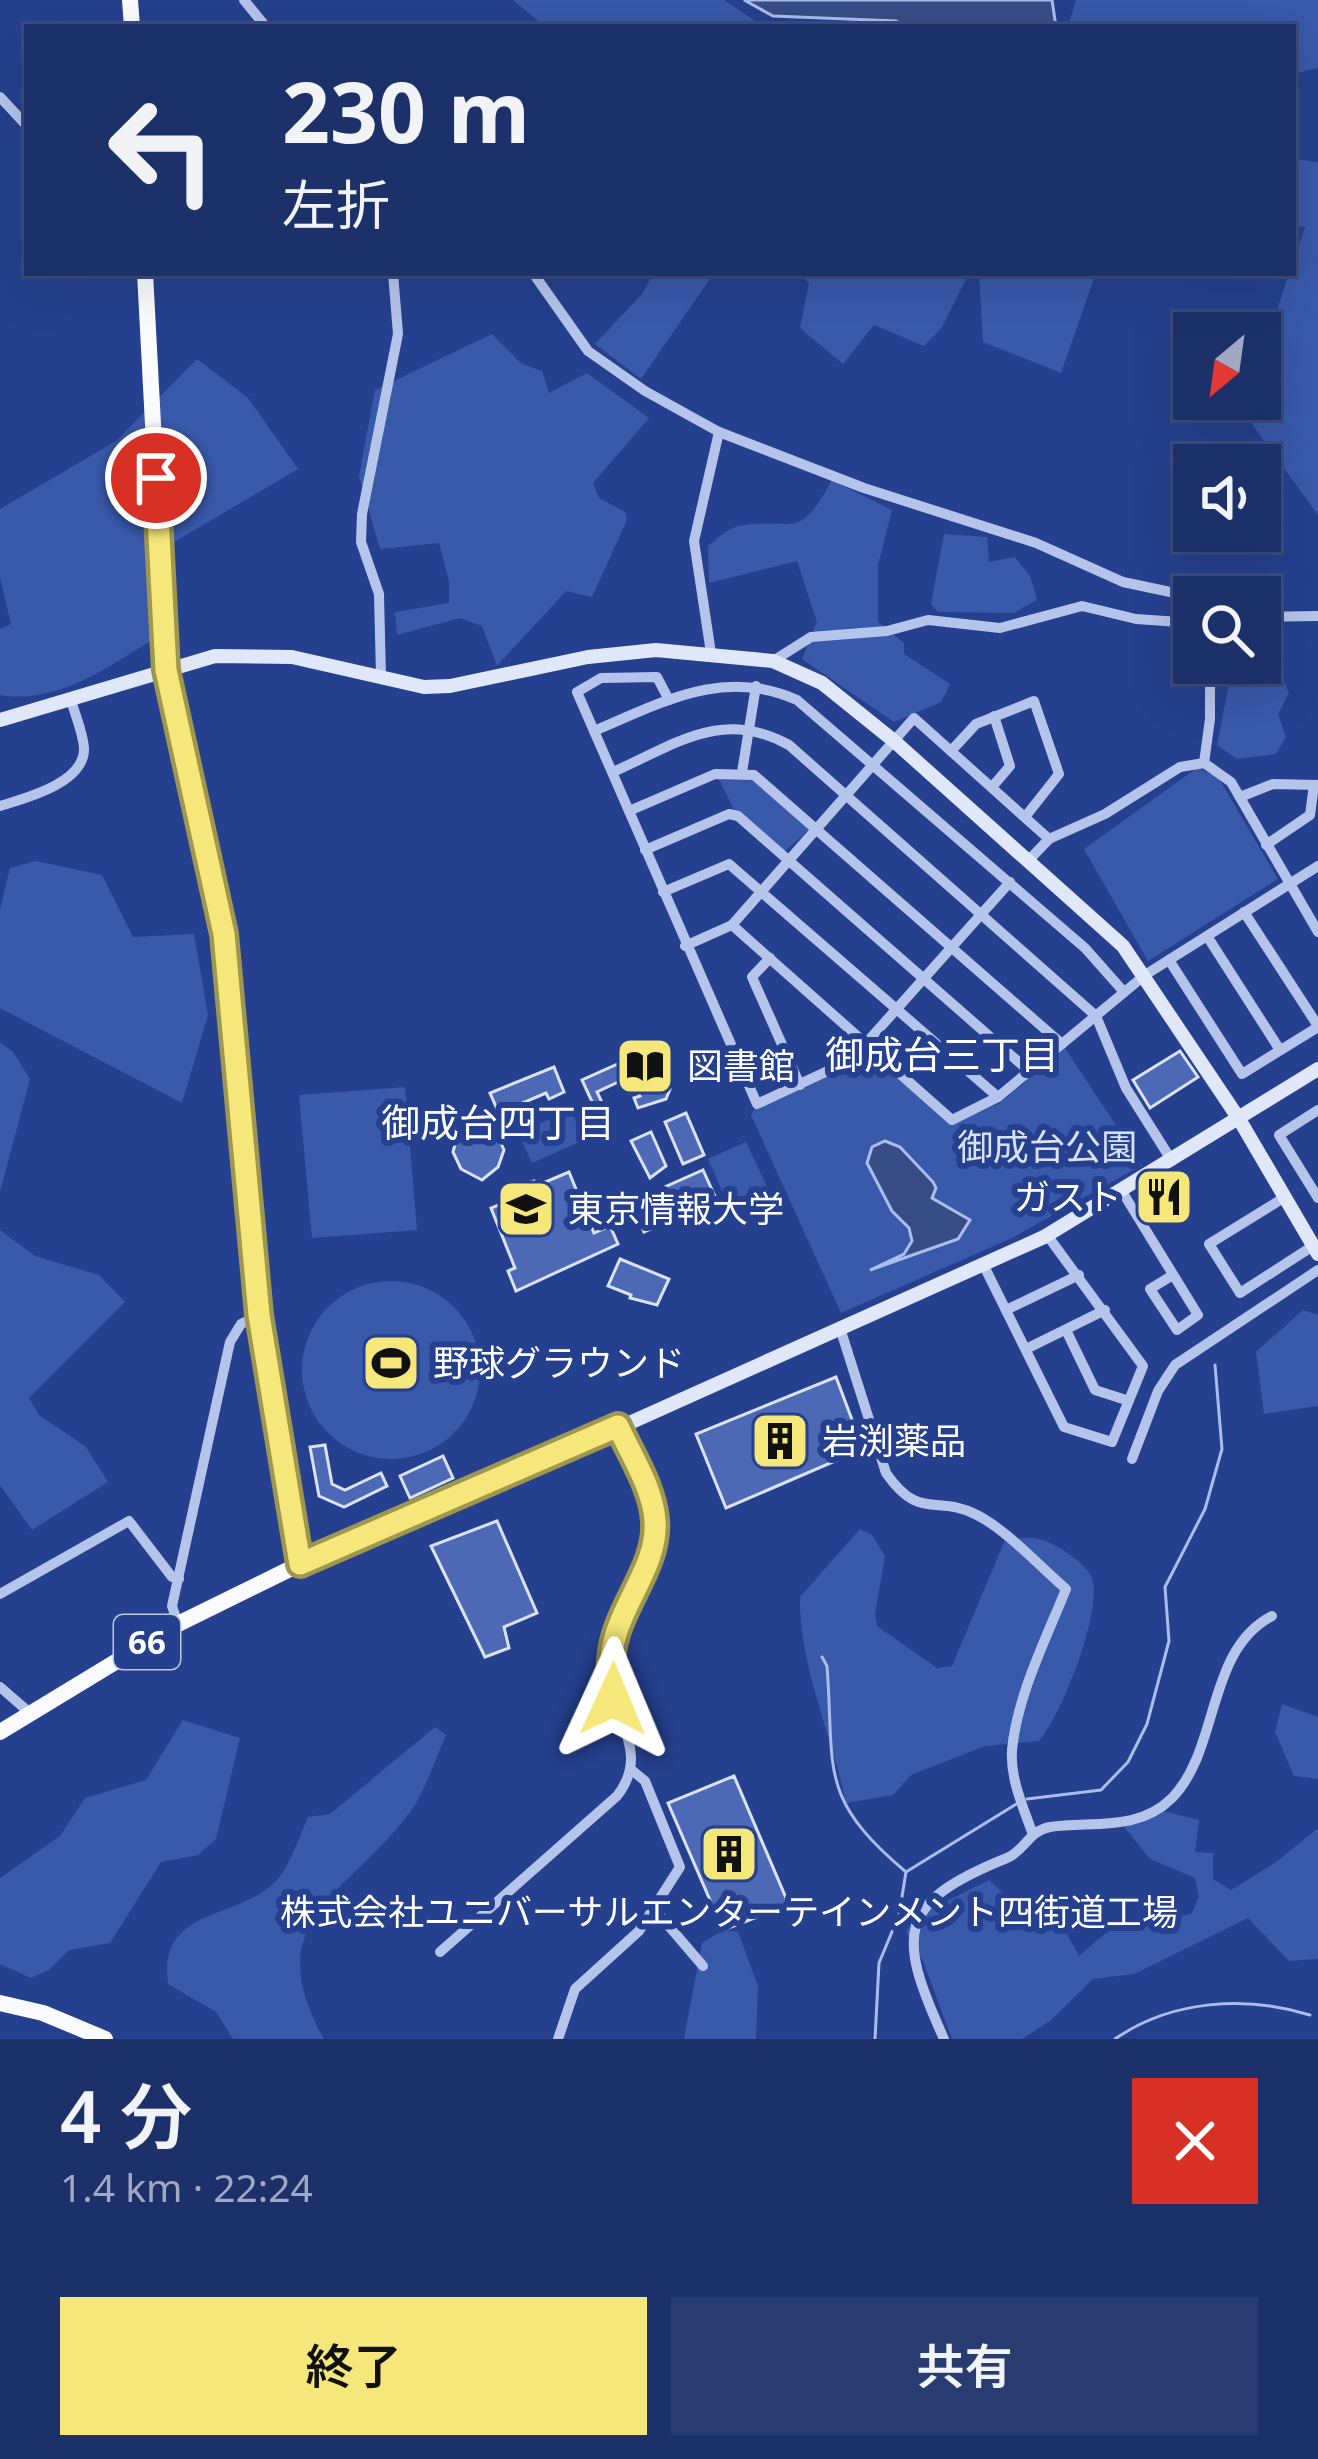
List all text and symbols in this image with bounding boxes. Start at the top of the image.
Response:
text: 230 m [282,53,530,168]
icon: left [84,72,240,228]
text: 左折 [282,167,390,241]
north arrow [1173,312,1281,420]
map controls [1173,312,1281,684]
pin [105,427,207,529]
button: sound [1173,444,1281,552]
icon: arrive [123,445,189,511]
button: search [1173,576,1281,684]
district label: 御成台三丁目 [825,1027,1059,1080]
library icon: 図書館 [614,1035,676,1097]
place label: 図書館 [687,1041,795,1090]
district label: 御成台四丁目 [381,1095,615,1148]
park label: 御成台公園 [957,1122,1137,1171]
restaurant icon: ガスト [1133,1166,1195,1228]
place label: ガスト [1014,1172,1122,1221]
school or university icon: 東京情報大学 [495,1178,557,1240]
place label: 東京情報大学 [568,1184,784,1233]
sports icon: 野球グラウンド [360,1332,422,1394]
place label: 野球グラウンド [433,1338,685,1387]
building icon: 岩渕薬品 [749,1410,811,1472]
place label: 岩渕薬品 [822,1416,966,1465]
road number: 66 [114,1615,180,1669]
position arrow [550,1636,676,1762]
building icon: 株式会社ユニバーサルエンターテインメント四街道工場 [698,1823,760,1885]
place label: 株式会社ユニバーサルエンターテインメント四街道工場 [280,1887,1178,1936]
text: 4 分 [60,2066,192,2164]
button: close [1132,2078,1258,2204]
text: 1.4 km · 22:24 [60,2160,313,2213]
button: 終了 [60,2297,647,2435]
button: 共有 [671,2297,1258,2435]

